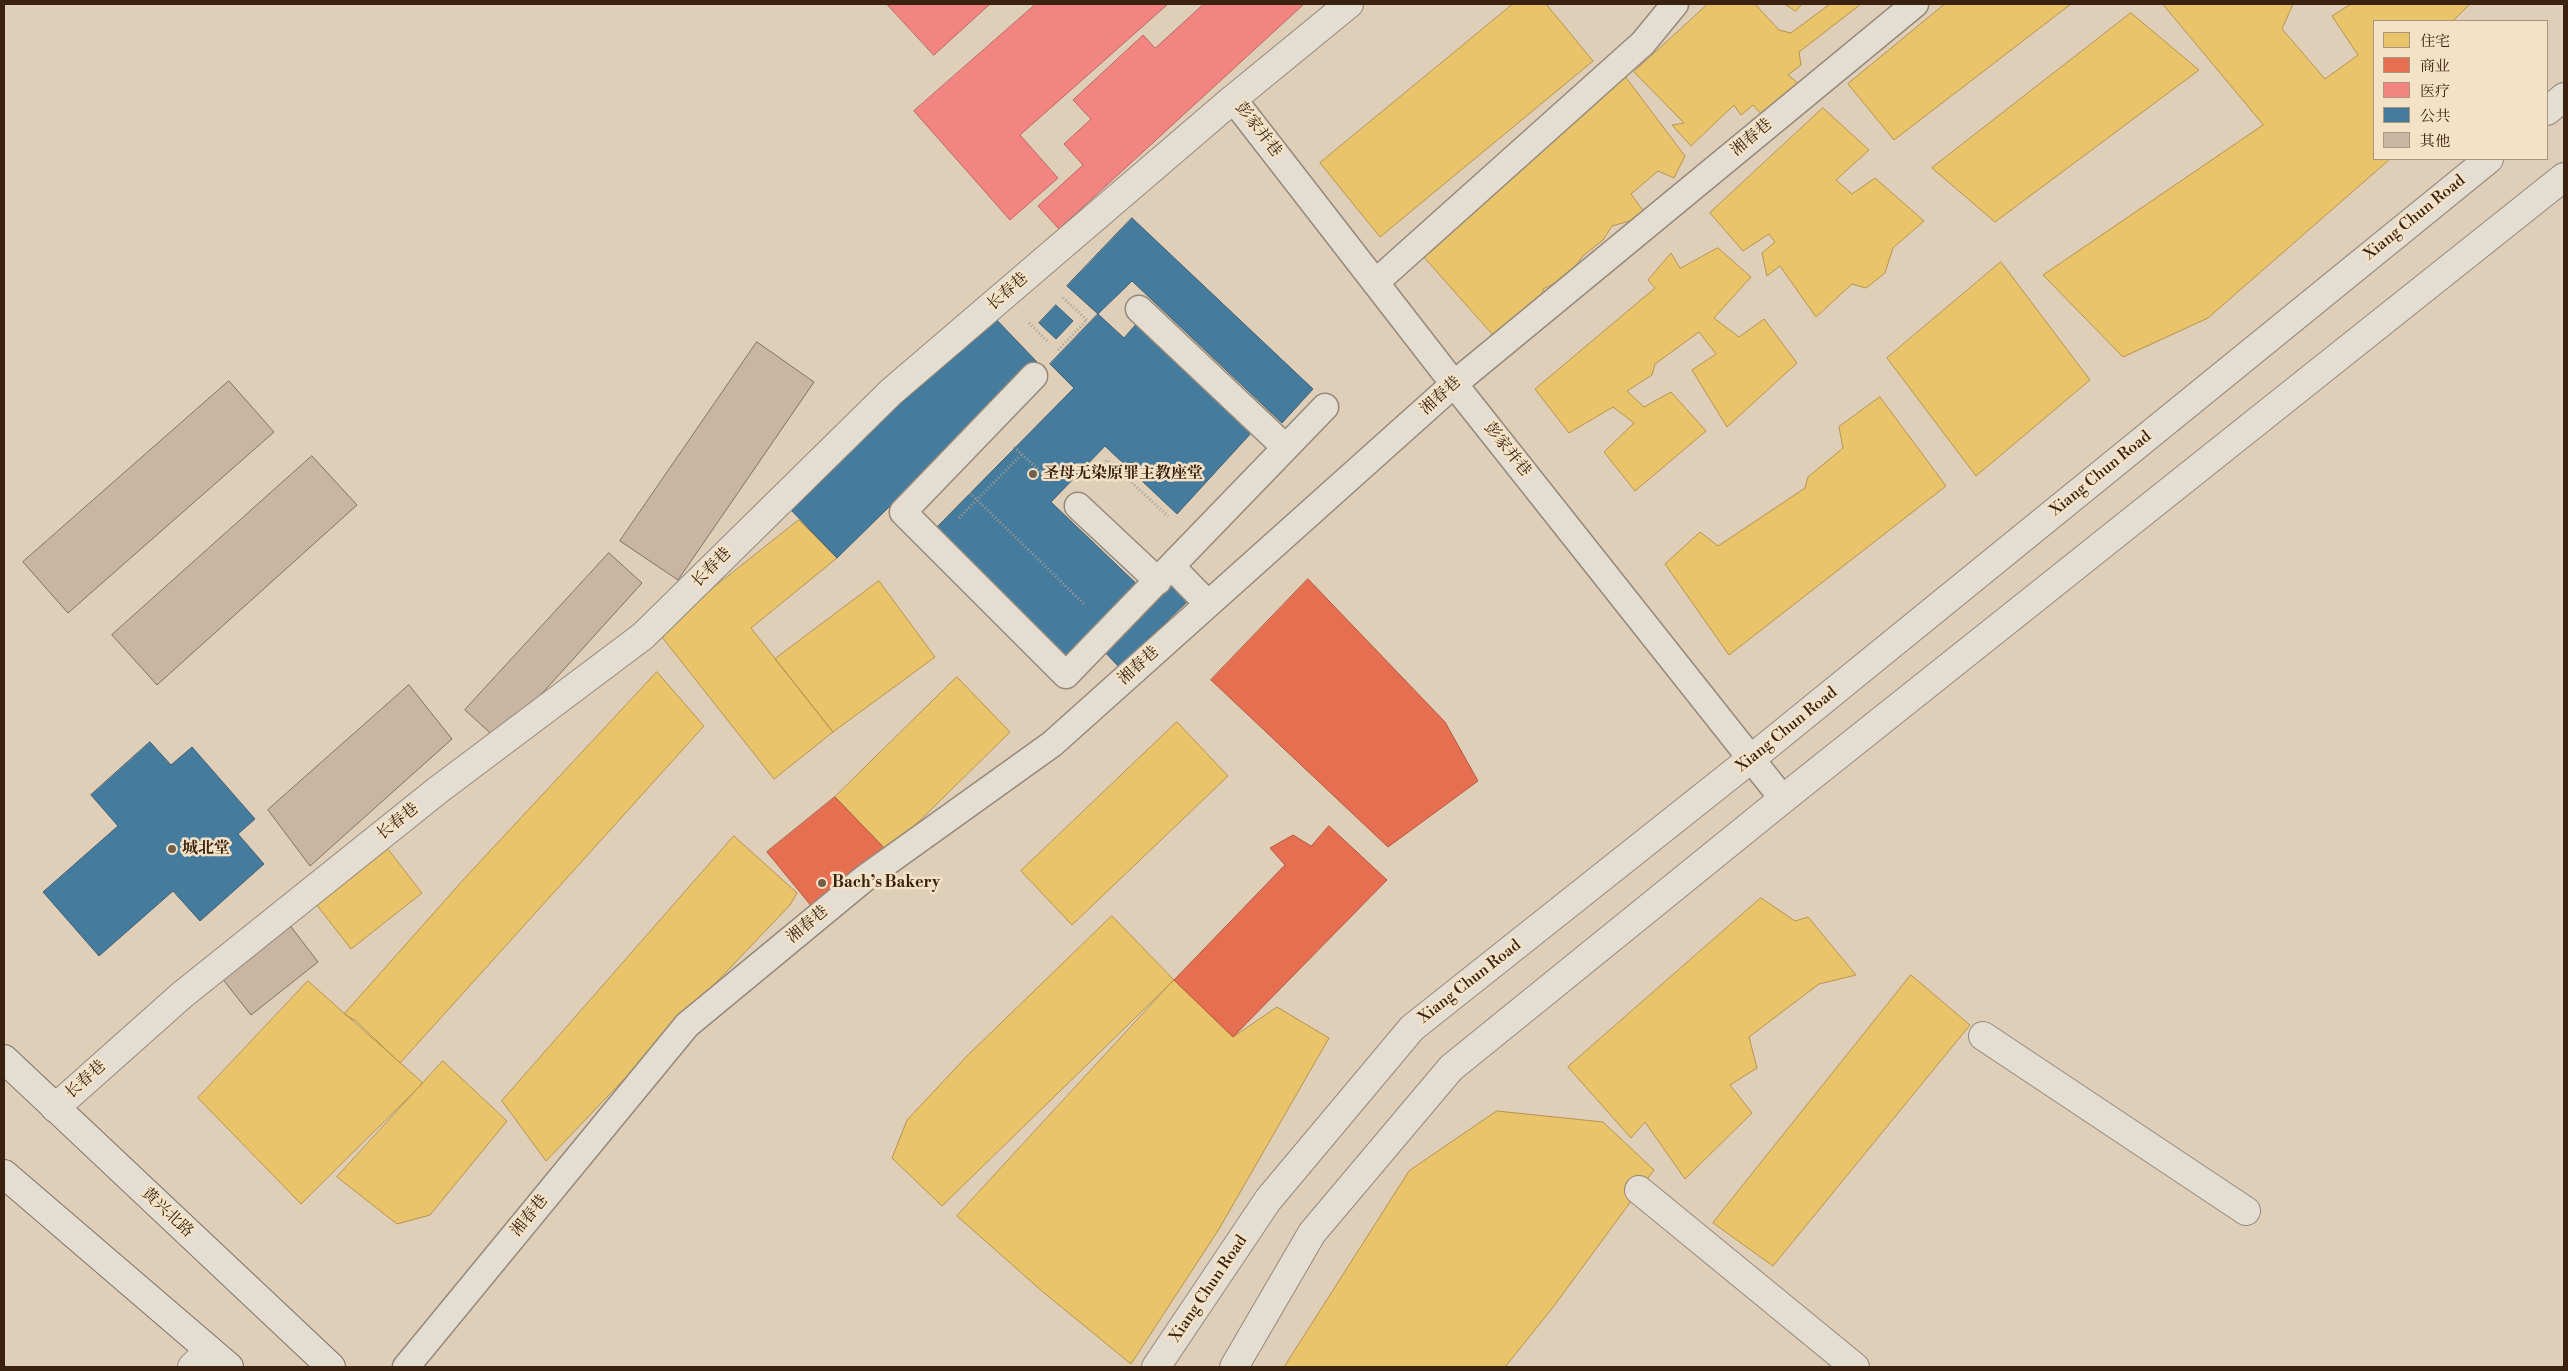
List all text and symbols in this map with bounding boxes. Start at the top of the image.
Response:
legend [2373,20,2548,160]
text: 住宅 [2420,32,2450,51]
text: 商业 [2420,57,2450,76]
text: 医疗 [2420,82,2450,101]
street label: 彭家并巷 [1231,99,1285,161]
text: 公共 [2420,107,2450,126]
street label: 湘春巷 [1727,115,1777,161]
text: 其他 [2420,132,2450,151]
street label: Xiang Chun Road [2360,171,2470,265]
street label: 长春巷 [984,269,1032,315]
street label: 湘春巷 [1417,373,1465,419]
street label: 彭家并巷 [1479,419,1535,481]
street label: Xiang Chun Road [2046,427,2156,521]
place label: 圣母无染原罪主教座堂 [1043,464,1203,484]
marker: 圣母无染原罪主教座堂 [1027,468,1039,480]
street label: 长春巷 [688,544,736,592]
street label: 湘春巷 [1115,643,1163,689]
street label: Xiang Chun Road [1732,683,1842,777]
street label: 长春巷 [373,799,423,845]
place label: 城北堂 [182,839,230,859]
marker: 城北堂 [166,843,178,855]
place label: Bach’s Bakery [832,873,940,893]
marker: Bach’s Bakery [816,877,828,889]
street label: 湘春巷 [783,902,833,948]
street label: Xiang Chun Road [1415,936,1525,1028]
street label: 长春巷 [62,1057,110,1103]
street label: 黄兴北路 [137,1184,197,1242]
street label: 湘春巷 [507,1191,553,1241]
street label: Xiang Chun Road [1166,1232,1252,1346]

